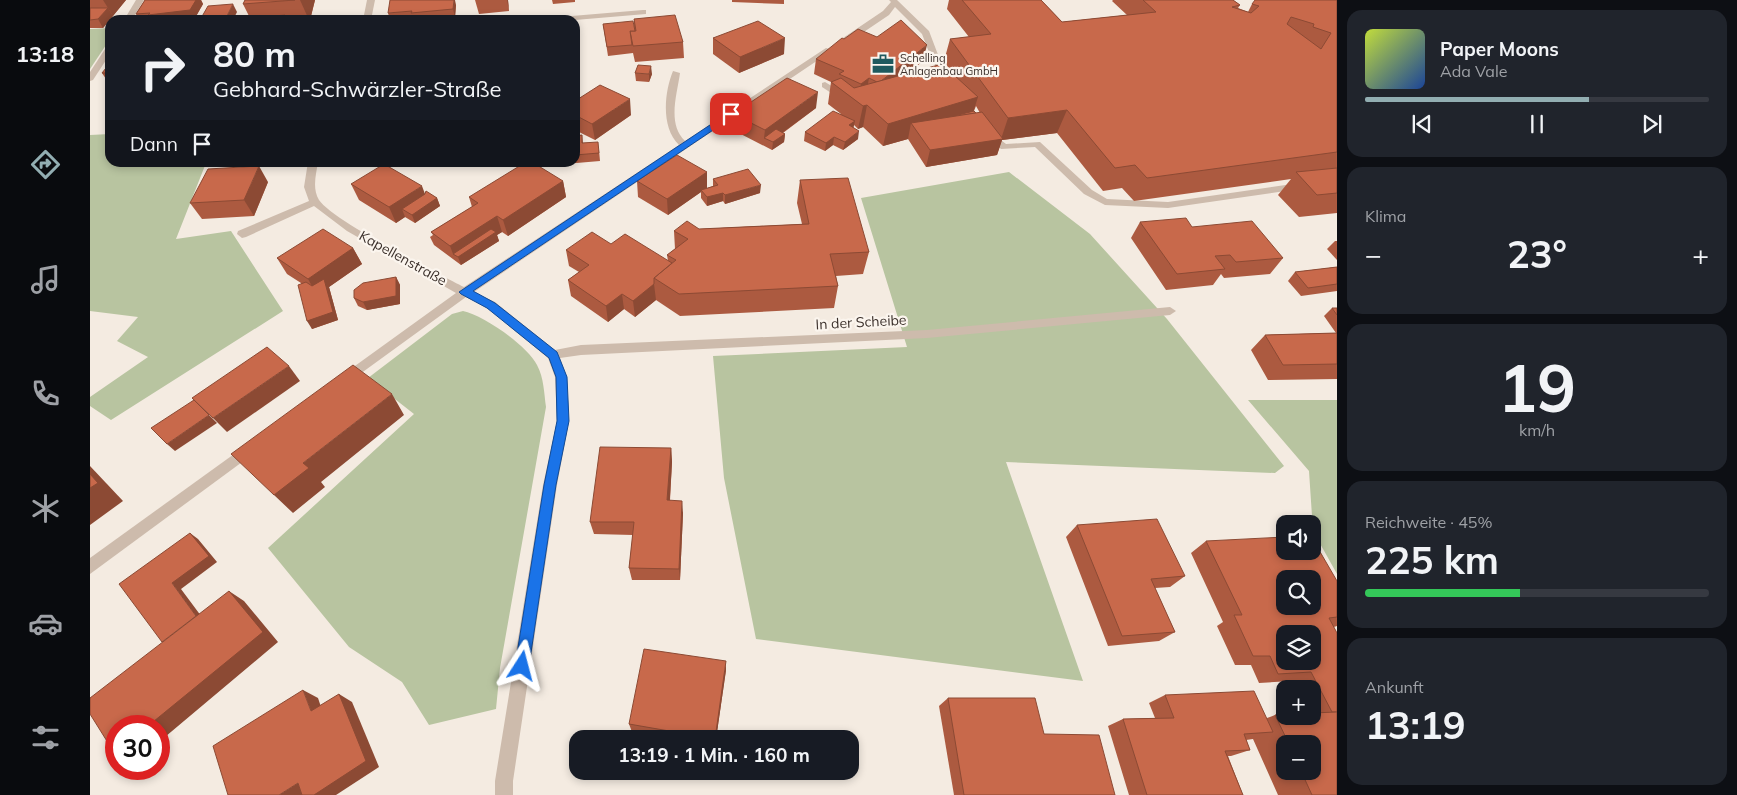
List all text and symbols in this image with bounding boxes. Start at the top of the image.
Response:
text: 80 m [213,32,296,76]
icon: right [130,35,195,100]
text: Paper Moons [1440,37,1559,61]
text: 13:18 [16,40,74,68]
office icon: Schelling Anlagenbau GmbH [870,51,896,77]
place label: Schelling Anlagenbau GmbH [900,51,998,78]
text: Ada Vale [1440,61,1507,81]
text: Gebhard-Schwärzler-Straße [213,75,502,103]
pin [710,93,752,135]
icon: arrive [717,100,745,128]
icon: previous [1408,110,1436,138]
icon: pause [1523,110,1551,138]
icon: next [1638,110,1666,138]
icon: arrive [188,130,216,158]
text: Dann [130,132,178,156]
icon: directions [28,147,63,182]
text: Klima [1365,206,1406,226]
street label: Kapellenstraße [356,227,450,289]
text: 23° [1507,230,1567,278]
text: − [1365,237,1382,272]
text: + [1692,237,1709,272]
icon: music [28,262,63,297]
street label: In der Scheibe [815,311,907,333]
text: 19 [1498,347,1576,428]
icon: phone [28,376,63,411]
text: km/h [1519,420,1555,440]
icon: climate [28,491,63,526]
text: Reichweite · 45% [1365,512,1492,532]
map controls [1276,515,1321,780]
button: sound [1276,515,1321,560]
text: 225 km [1365,536,1499,584]
button: search [1276,570,1321,615]
icon: car [28,606,63,641]
button: layers [1276,625,1321,670]
position arrow [495,639,547,691]
text: Ankunft [1365,677,1424,697]
button: + [1276,680,1321,725]
text: 13:19 [1365,701,1466,749]
speed limit sign: 30 [105,715,170,780]
icon: filters [28,720,63,755]
button: − [1276,735,1321,780]
text: 13:19 · 1 Min. · 160 m [618,743,810,767]

